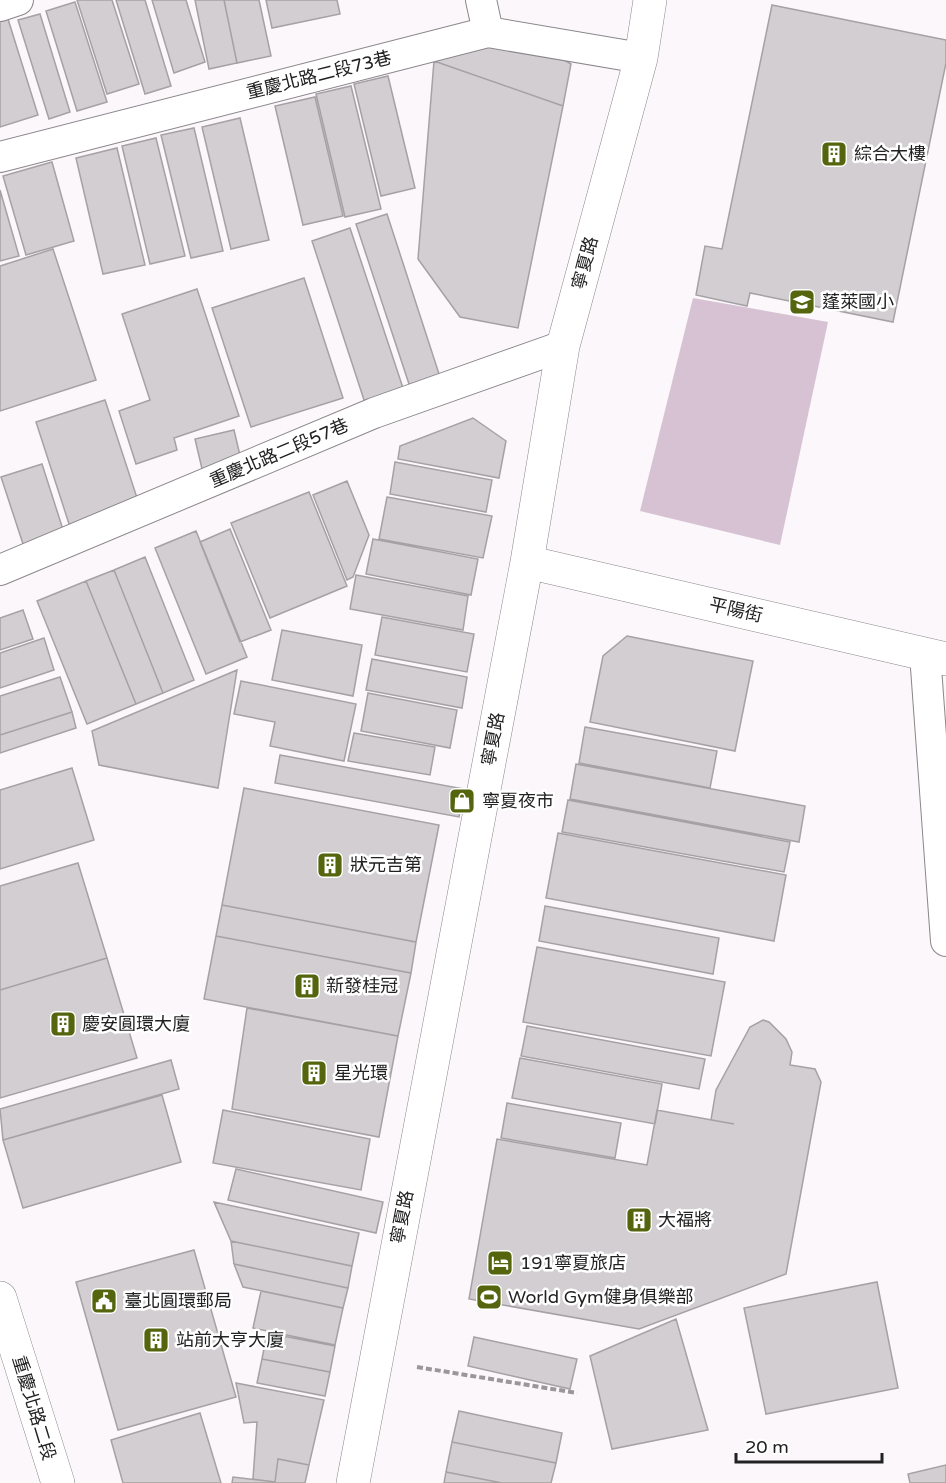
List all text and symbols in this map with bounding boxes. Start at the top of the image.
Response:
street label: 重慶北路二段73巷 [244,46,394,104]
building icon: 綜合大樓 [819,139,849,169]
place label: 綜合大樓 [854,143,926,165]
street label: 寧夏路 [567,234,603,292]
school or university icon: 蓬萊國小 [787,287,817,317]
place label: 蓬萊國小 [822,291,894,313]
street label: 重慶北路二段57巷 [206,414,352,492]
street label: 平陽街 [707,593,765,627]
street label: 寧夏路 [477,710,509,768]
shop icon: 寧夏夜市 [447,786,477,816]
place label: 寧夏夜市 [482,790,554,812]
building icon: 狀元吉第 [315,850,345,880]
place label: 狀元吉第 [350,854,422,876]
building icon: 新發桂冠 [292,971,322,1001]
place label: 新發桂冠 [326,975,398,997]
building icon: 慶安圓環大廈 [48,1009,78,1039]
place label: 慶安圓環大廈 [82,1013,190,1035]
building icon: 星光環 [299,1058,329,1088]
place label: 星光環 [334,1062,388,1084]
street label: 寧夏路 [386,1188,418,1246]
building icon: 大福將 [624,1205,654,1235]
place label: 大福將 [658,1209,712,1231]
hotel icon: 191寧夏旅店 [485,1248,515,1278]
place label: 191寧夏旅店 [520,1252,626,1274]
sports icon: World Gym健身俱樂部 [474,1282,504,1312]
public building icon: 臺北圓環郵局 [89,1286,119,1316]
place label: World Gym健身俱樂部 [508,1286,694,1308]
place label: 臺北圓環郵局 [124,1290,232,1312]
building icon: 站前大亨大廈 [141,1325,171,1355]
place label: 站前大亨大廈 [176,1329,284,1351]
street label: 重慶北路二段 [8,1353,60,1463]
scale bar [736,1426,882,1464]
text: 20 m [745,1436,789,1458]

